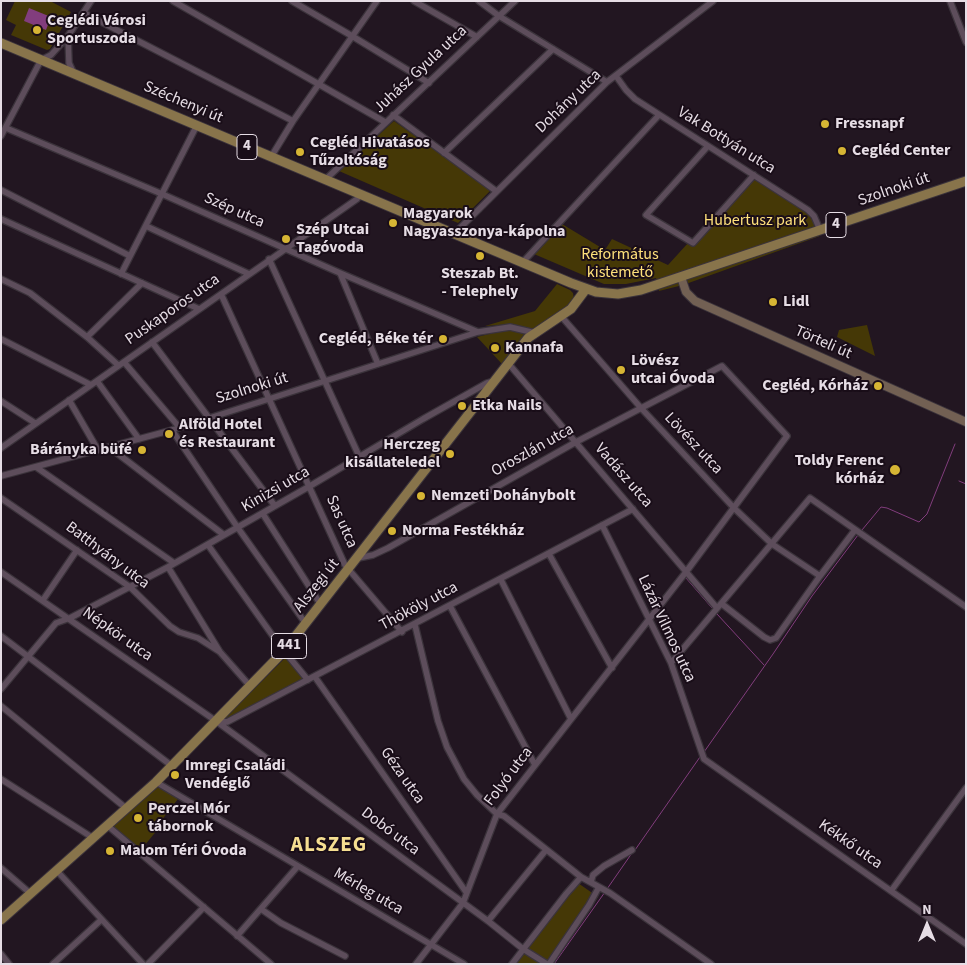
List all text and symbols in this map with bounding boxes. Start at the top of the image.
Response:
place label: Ceglédi Városi Sportuszoda [47,11,146,49]
street label: Juhász Gyula utca [370,22,472,118]
marker: Ceglédi Városi Sportuszoda [31,24,43,36]
street label: Dohány utca [532,66,606,138]
street label: Széchenyi út [140,78,226,128]
street label: Vak Bottyán utca [674,103,778,179]
place label: Fressnapf [835,114,904,134]
marker: Fressnapf [819,118,831,130]
place label: Cegléd Hivatásos Tűzoltóság [310,133,430,171]
road number: 4 [237,134,257,160]
place label: Cegléd Center [852,141,950,161]
marker: Cegléd Center [836,145,848,157]
marker: Cegléd Hivatásos Tűzoltóság [294,146,306,158]
street label: Szolnoki út [856,169,932,211]
street label: Szép utca [201,189,267,233]
place label: Magyarok Nagyasszonya-kápolna [403,204,566,242]
park label: Hubertusz park [704,211,806,231]
road number: 4 [826,212,846,238]
marker: Magyarok Nagyasszonya-kápolna [387,217,399,229]
place label: Szép Utcai Tagóvoda [296,220,369,258]
marker: Szép Utcai Tagóvoda [280,233,292,245]
park label: Református kistemető [581,245,659,283]
marker: Steszab Bt. - Telephely [474,250,486,262]
place label: Steszab Bt. - Telephely [441,264,519,302]
street label: Puskaporos utca [122,270,224,350]
place label: Lidl [783,292,809,312]
marker: Lidl [767,296,779,308]
street label: Törteli út [792,322,854,364]
place label: Cegléd, Béke tér [319,329,433,349]
marker: Cegléd, Béke tér [437,333,449,345]
place label: Kannafa [505,338,564,358]
marker: Kannafa [489,342,501,354]
place label: Lövész utcai Óvoda [631,351,715,389]
marker: Lövész utcai Óvoda [615,364,627,376]
street label: Szolnoki út [214,369,290,409]
place label: Cegléd, Kórház [762,376,868,396]
marker: Cegléd, Kórház [872,380,884,392]
place label: Etka Nails [472,396,542,416]
marker: Etka Nails [456,400,468,412]
street label: Lövész utca [660,409,726,479]
place label: Alföld Hotel és Restaurant [179,415,275,453]
street label: Oroszlán utca [488,420,578,482]
marker: Alföld Hotel és Restaurant [163,428,175,440]
place label: Herczeg kisállateledel [345,435,440,473]
place label: Bárányka büfé [30,440,132,460]
street label: Vadász utca [590,440,656,512]
marker: Bárányka büfé [136,444,148,456]
marker: Herczeg kisállateledel [444,448,456,460]
place label: Toldy Ferenc kórház [795,451,884,489]
street label: Kinizsi utca [238,463,314,517]
marker: Toldy Ferenc kórház [888,463,902,477]
place label: Nemzeti Dohánybolt [431,486,576,506]
marker: Nemzeti Dohánybolt [415,490,427,502]
street label: Sas utca [321,493,361,551]
street label: Batthyány utca [61,518,153,594]
place label: Norma Festékház [402,521,524,541]
marker: Norma Festékház [386,525,398,537]
street label: Alszegi út [290,555,344,617]
street label: Lázár Vilmos utca [633,572,699,686]
street label: Thököly utca [376,578,462,636]
street label: Népkör utca [78,604,156,666]
road number: 441 [272,634,306,658]
street label: Géza utca [376,744,428,808]
street label: Folyó utca [481,744,537,810]
place label: Imregi Családi Vendéglő [185,756,285,794]
marker: Imregi Családi Vendéglő [169,769,181,781]
place label: Perczel Mór tábornok [148,799,230,837]
street label: Dobó utca [357,804,423,860]
marker: Perczel Mór tábornok [132,812,144,824]
street label: Kékkő utca [814,816,886,874]
district label: ALSZEG [290,833,368,859]
place label: Malom Téri Óvoda [120,841,247,861]
marker: Malom Téri Óvoda [104,845,116,857]
street label: Mérleg utca [330,864,406,920]
north arrow [902,900,952,950]
text: N [922,900,932,920]

